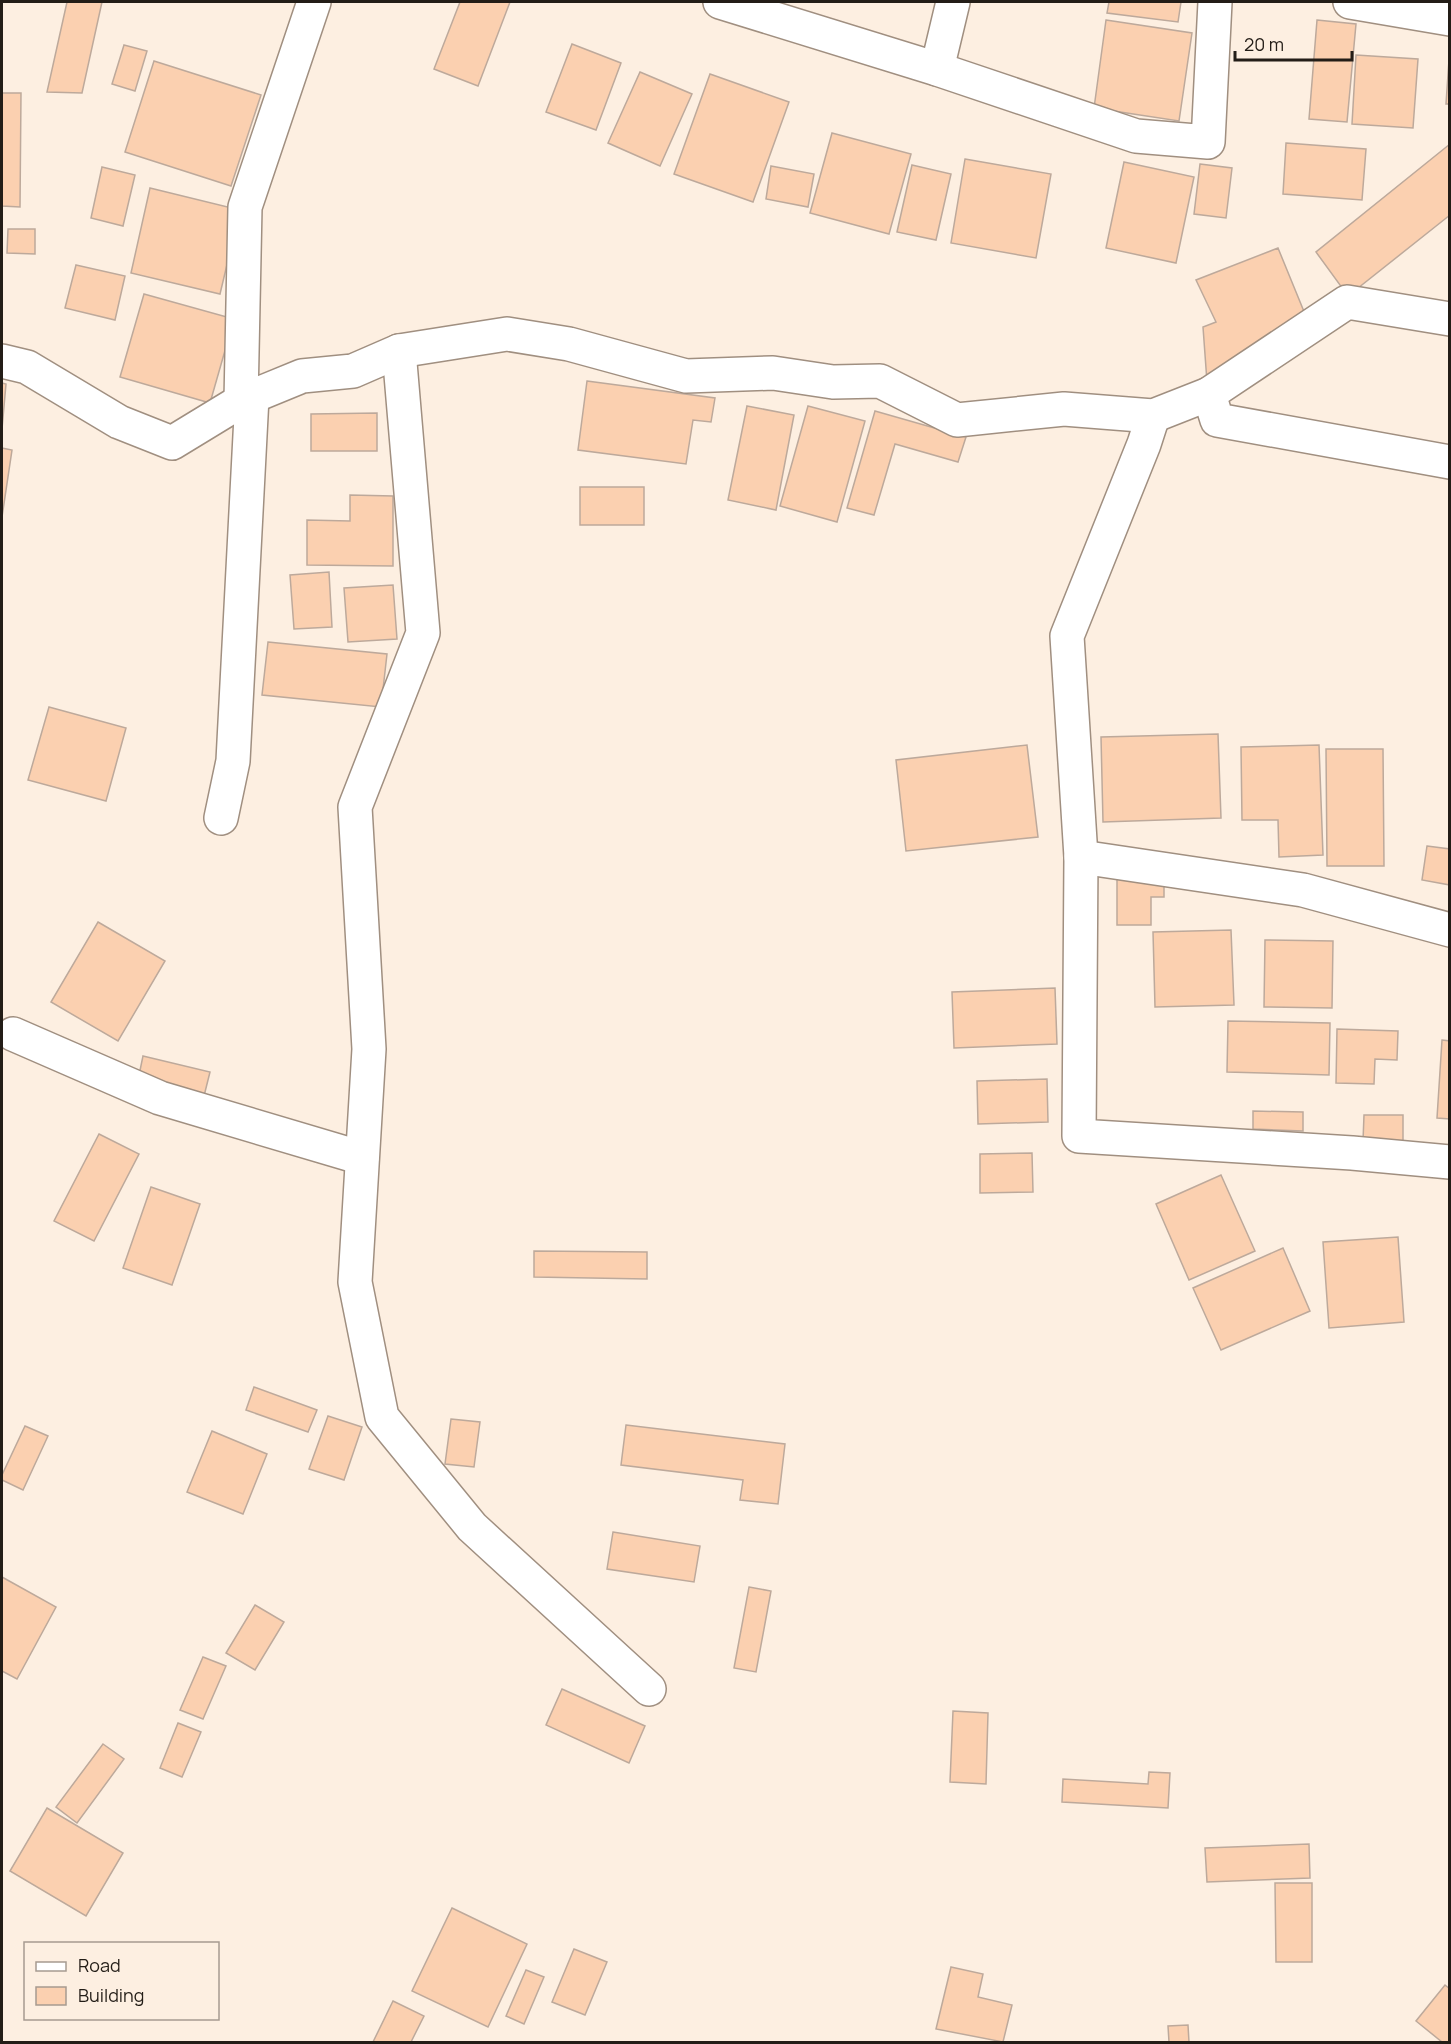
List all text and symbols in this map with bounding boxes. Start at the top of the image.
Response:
scale bar [1235,24,1352,62]
text: 20 m [1244,32,1284,56]
legend [24,1942,219,2020]
text: Road [78,1953,121,1977]
text: Building [78,1983,144,2007]

